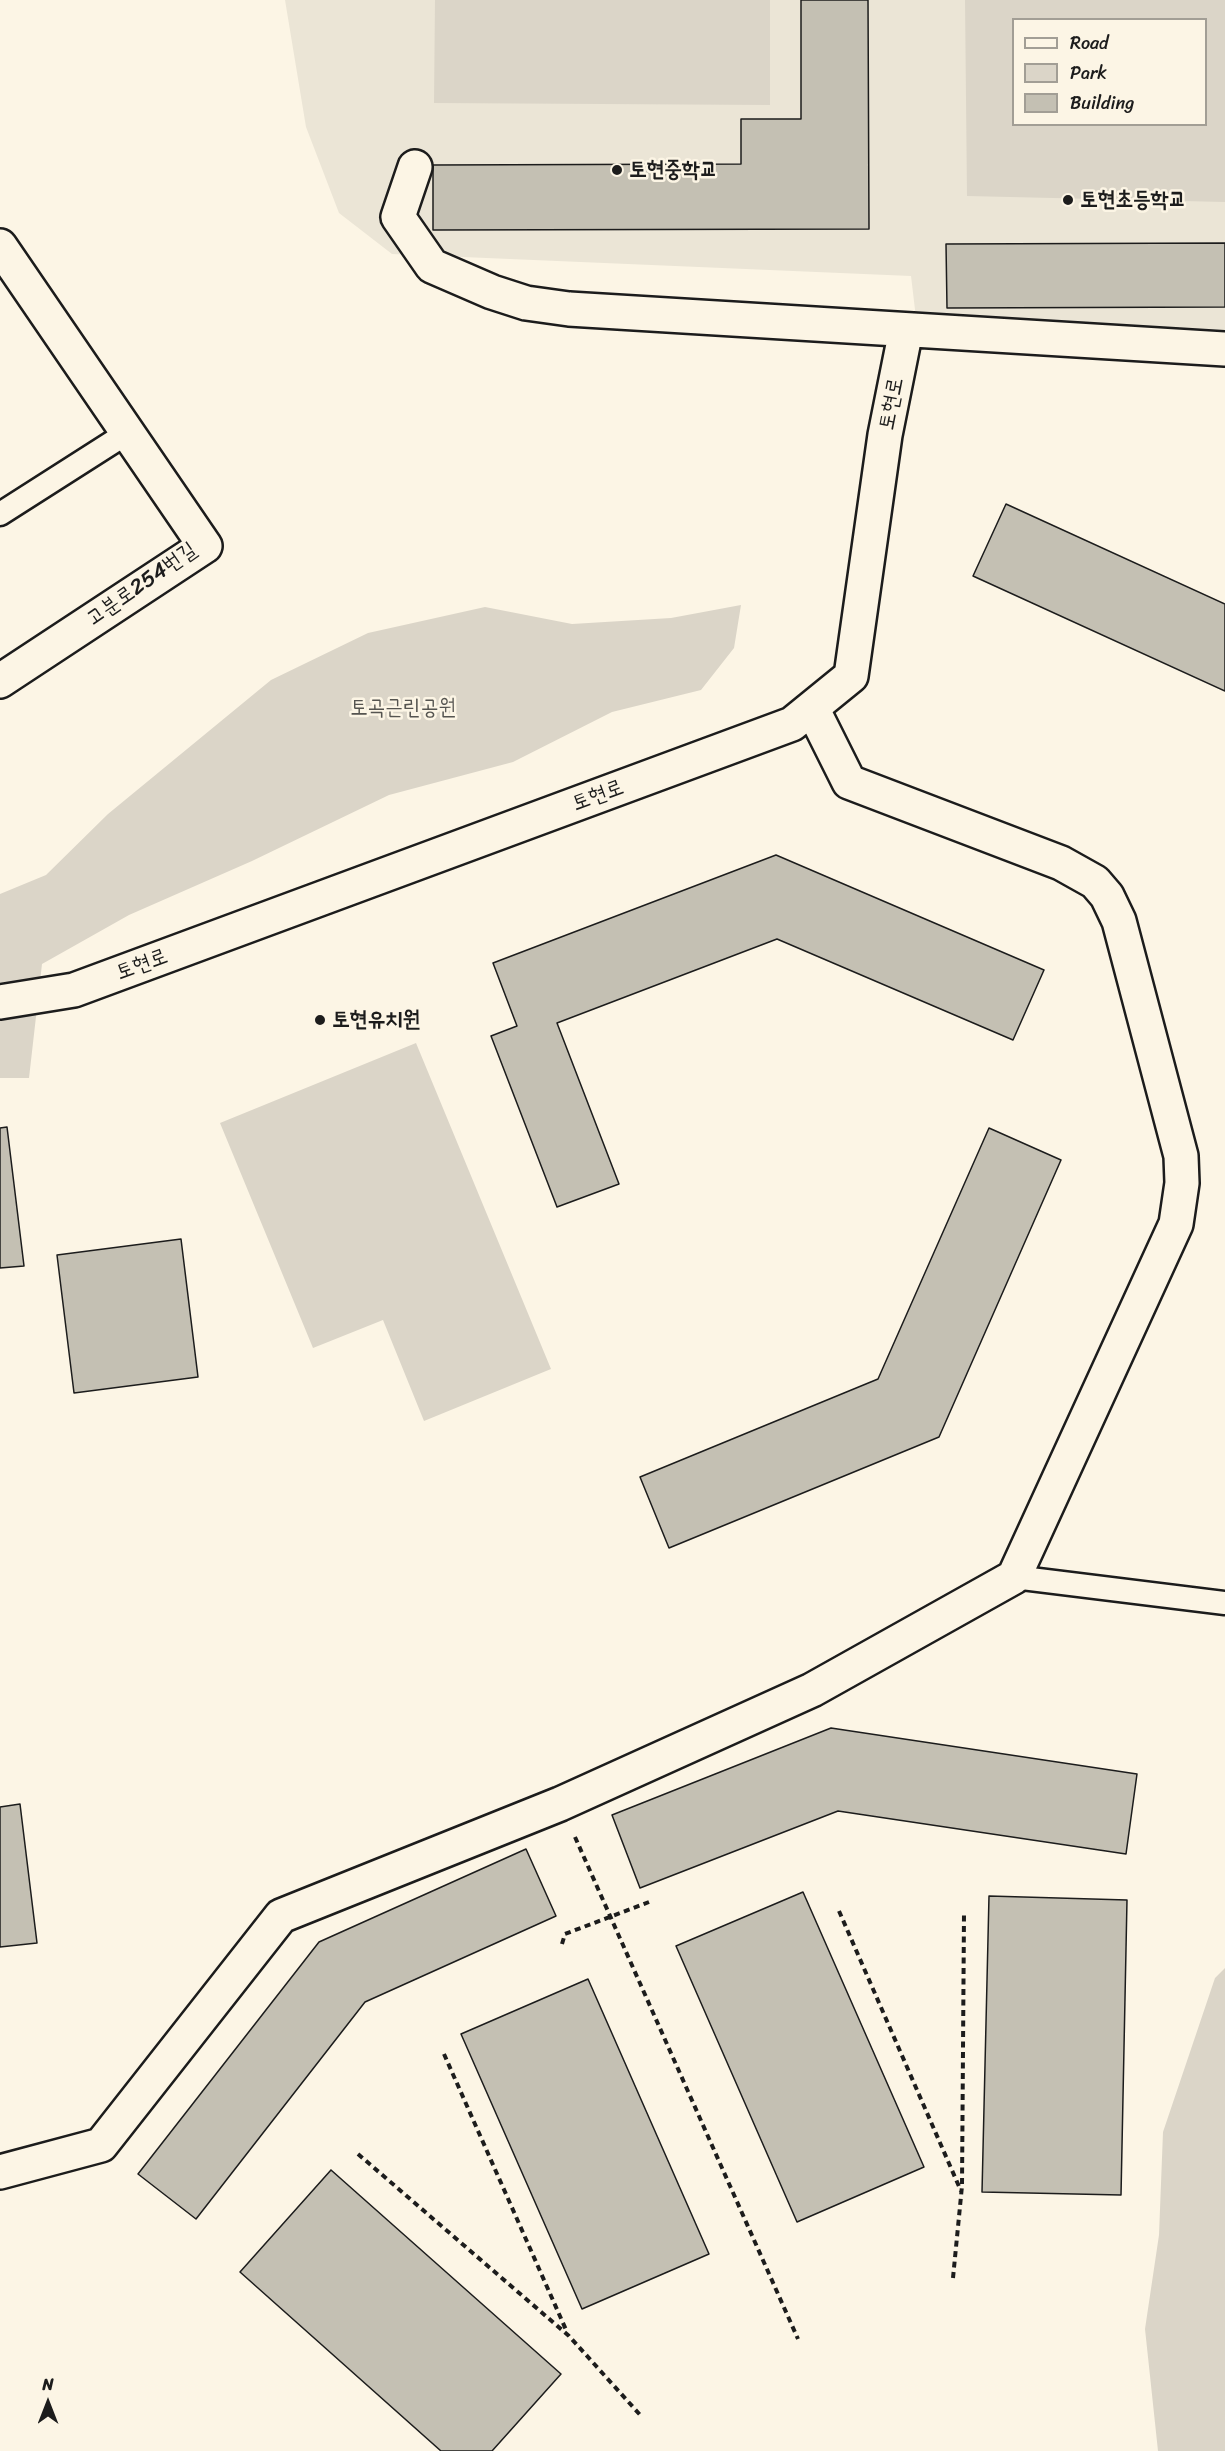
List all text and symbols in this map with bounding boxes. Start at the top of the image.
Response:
legend [1012,18,1207,126]
text: Road [1070,27,1109,59]
text: Park [1070,57,1107,89]
text: Building [1070,87,1134,119]
place label: 토현중학교 [629,157,718,183]
marker: 토현중학교 [610,163,624,177]
place label: 토현초등학교 [1080,187,1186,213]
marker: 토현초등학교 [1061,193,1075,207]
street label: 토현로 [874,375,910,433]
street label: 고분로254번길 [82,537,202,633]
park label: 토곡근린공원 [350,695,456,721]
street label: 토현로 [569,775,627,817]
street label: 토현로 [113,944,171,986]
place label: 토현유치원 [332,1007,421,1033]
marker: 토현유치원 [313,1013,327,1027]
text: N [42,2370,54,2399]
north arrow [18,2373,78,2433]

